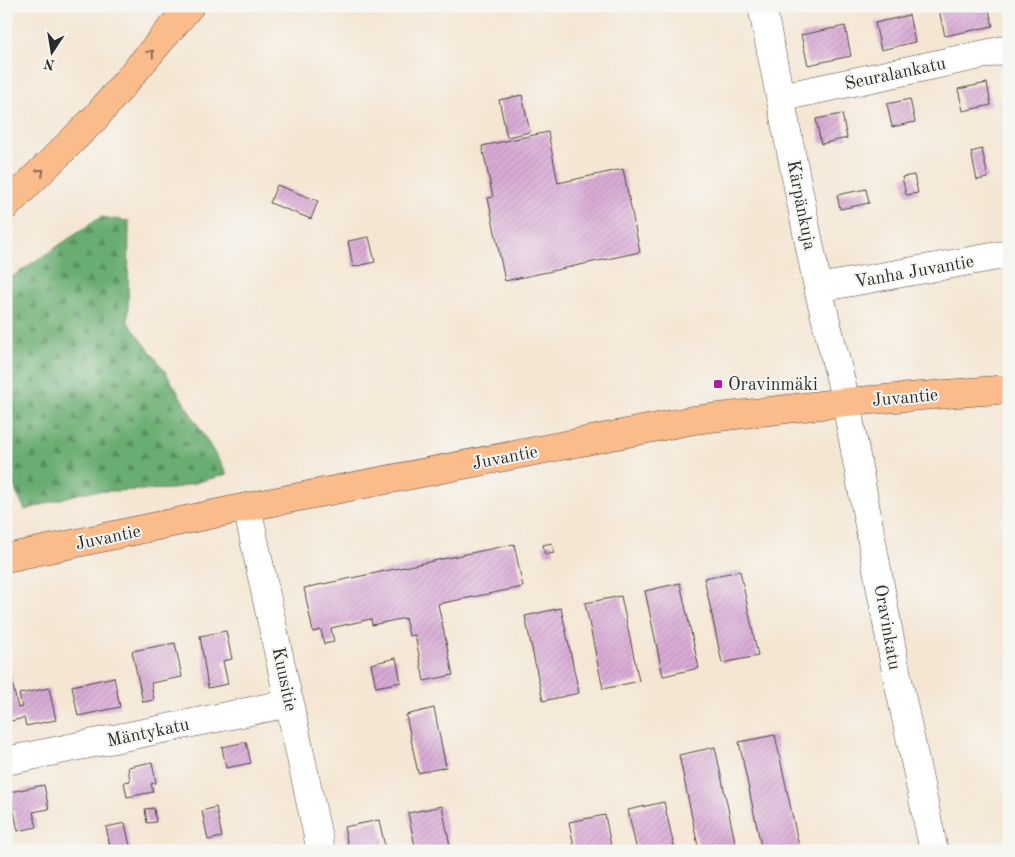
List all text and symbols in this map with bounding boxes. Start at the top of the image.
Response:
north arrow [28,28,78,78]
one-way arrow [146,50,154,59]
street label: Seuralankatu [843,54,948,93]
text: N [43,56,56,72]
street label: Kärpänkuja [783,159,819,252]
one-way arrow [36,169,45,178]
street label: Vanha Juvantie [853,253,975,291]
place label: Oravinmäki [728,376,818,394]
marker: Oravinmäki [712,378,724,390]
street label: Juvantie [871,386,939,410]
street label: Juvantie [471,443,539,473]
street label: Juvantie [74,522,143,554]
street label: Oravinkatu [871,583,903,672]
street label: Kuusitie [268,646,300,713]
street label: Mäntykatu [105,715,191,750]

